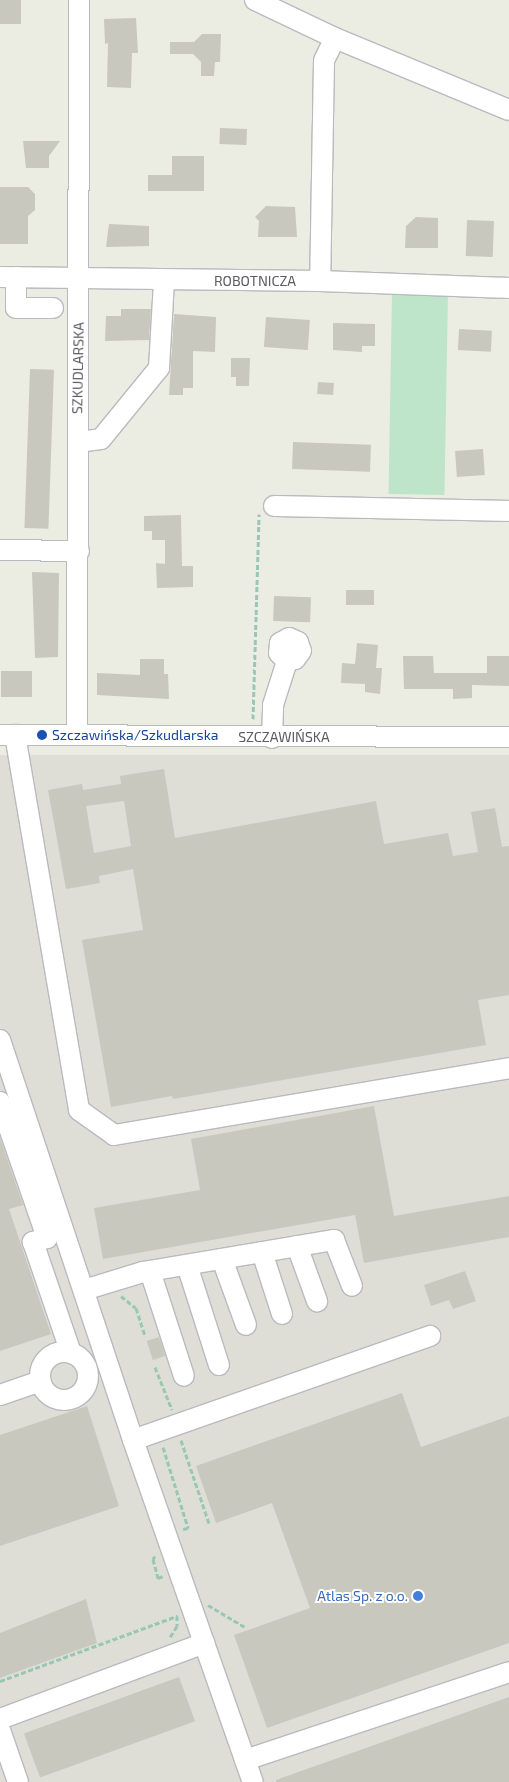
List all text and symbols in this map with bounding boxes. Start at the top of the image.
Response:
street label: ROBOTNICZA [214,273,296,289]
street label: SZKUDLARSKA [69,322,87,414]
place label: Szczawińska/Szkudlarska [52,727,218,743]
marker: Szczawińska/Szkudlarska [36,729,48,741]
street label: SZCZAWIŃSKA [238,729,330,745]
place label: Atlas Sp. z o.o. [317,1588,408,1604]
marker: Atlas Sp. z o.o. [412,1590,424,1602]

